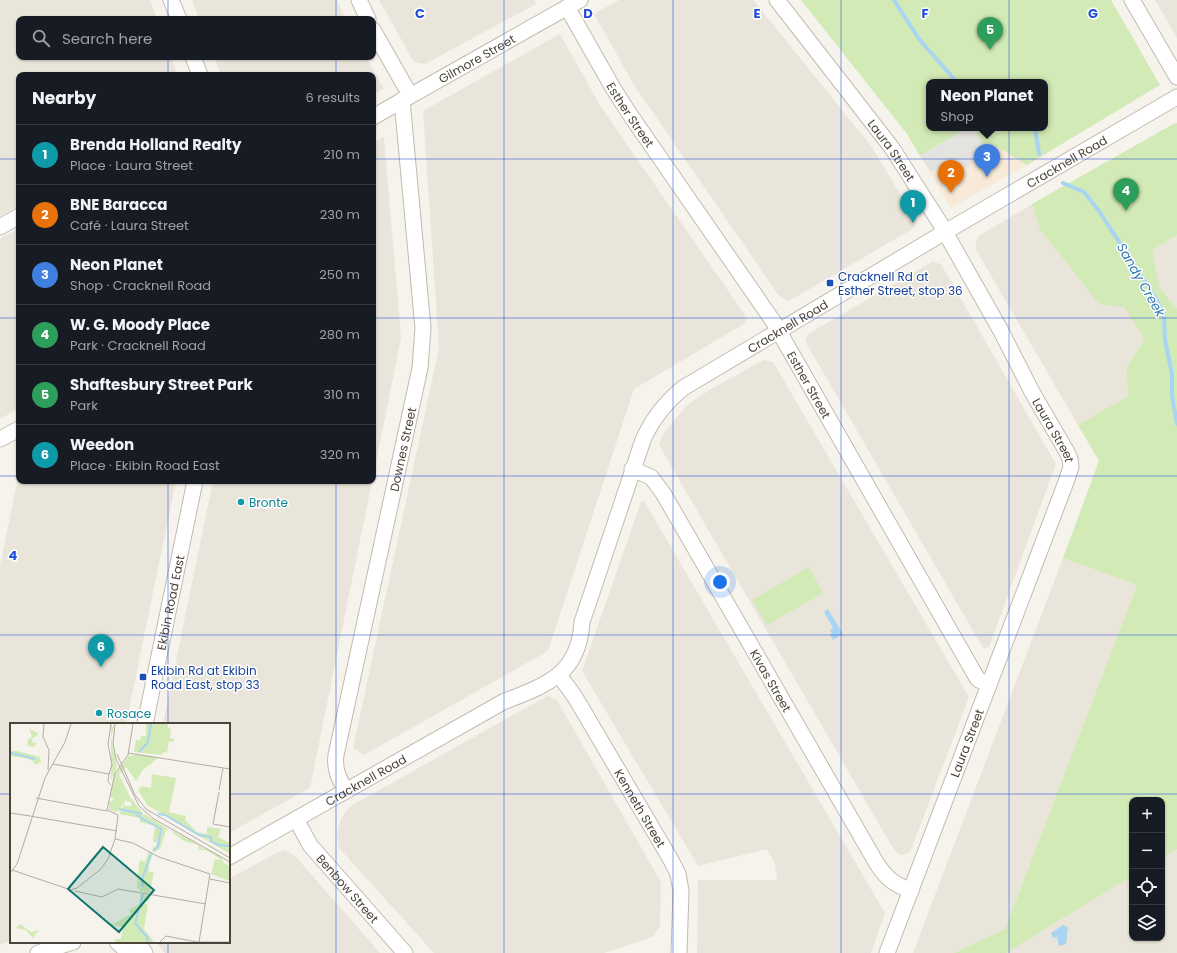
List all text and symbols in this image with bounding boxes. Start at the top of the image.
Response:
text: C [415,4,425,23]
text: D [583,4,593,23]
text: E [753,4,761,23]
text: F [921,4,929,23]
text: G [1088,4,1098,23]
search box [16,16,376,60]
pin: 5 [977,17,1003,50]
icon: search [30,27,52,49]
text: Search here [62,28,152,49]
street label: Gilmore Street [435,30,518,87]
street label: Esther Street [603,79,658,150]
popup [926,79,1048,131]
text: Neon Planet [941,85,1033,106]
text: Nearby [32,86,96,110]
text: 6 results [306,88,360,107]
text: Shop [941,107,974,126]
street label: Laura Street [864,116,919,184]
street label: Cracknell Road [1023,131,1110,191]
text: Brenda Holland Realty [70,134,241,155]
pin: 3 [974,144,1000,177]
text: 1 [43,145,47,164]
text: 210 m [323,145,360,164]
text: Place · Laura Street [70,156,193,175]
pin: 2 [938,160,964,193]
pin: 4 [1113,178,1139,211]
pin: 1 [900,190,926,223]
text: BNE Baracca [70,194,167,215]
text: 2 [41,205,49,224]
text: 230 m [320,205,360,224]
text: Café · Laura Street [70,216,189,235]
water label: Sandy Creek [1112,240,1170,322]
text: Neon Planet [70,254,163,275]
text: 3 [41,265,49,284]
text: 250 m [319,265,360,284]
place label: Cracknell Rd at Esther Street, stop 36 [838,268,963,299]
text: Shop · Cracknell Road [70,276,211,295]
marker: Cracknell Rd at Esther Street, stop 36 [825,278,835,288]
street label: Cracknell Road [744,295,831,356]
text: W. G. Moody Place [70,314,210,335]
text: 4 [41,325,49,344]
text: 280 m [319,325,360,344]
text: Park · Cracknell Road [70,336,206,355]
street label: Esther Street [783,348,835,421]
text: Shaftesbury Street Park [70,374,253,395]
text: 5 [41,385,49,404]
text: 310 m [323,385,360,404]
street label: Laura Street [1029,395,1079,463]
text: Park [70,396,98,415]
street label: Downes Street [385,406,420,493]
text: Weedon [70,434,134,455]
text: 6 [41,445,49,464]
text: 320 m [320,445,360,464]
text: Place · Ekibin Road East [70,456,220,475]
place label: Bronte [249,494,288,511]
marker: Bronte [236,497,246,507]
text: 4 [9,546,18,565]
street label: Ekibin Road East [152,553,188,652]
your location [710,572,730,592]
pin: 6 [88,634,114,667]
street label: Kivas Street [746,646,796,715]
place label: Ekibin Rd at Ekibin Road East, stop 33 [151,662,260,693]
marker: Ekibin Rd at Ekibin Road East, stop 33 [138,672,148,682]
place label: Rosace [107,705,151,722]
street label: Laura Street [946,706,988,780]
marker: Rosace [94,708,104,718]
inset map [10,723,230,943]
street label: Cracknell Road [322,750,409,809]
street label: Kenneth Street [611,766,670,850]
map controls [1129,797,1165,941]
button: + [1129,797,1165,833]
button: − [1129,833,1165,869]
street label: Benbow Street [313,850,383,926]
button: locate [1129,869,1165,905]
button: layers [1129,905,1165,941]

